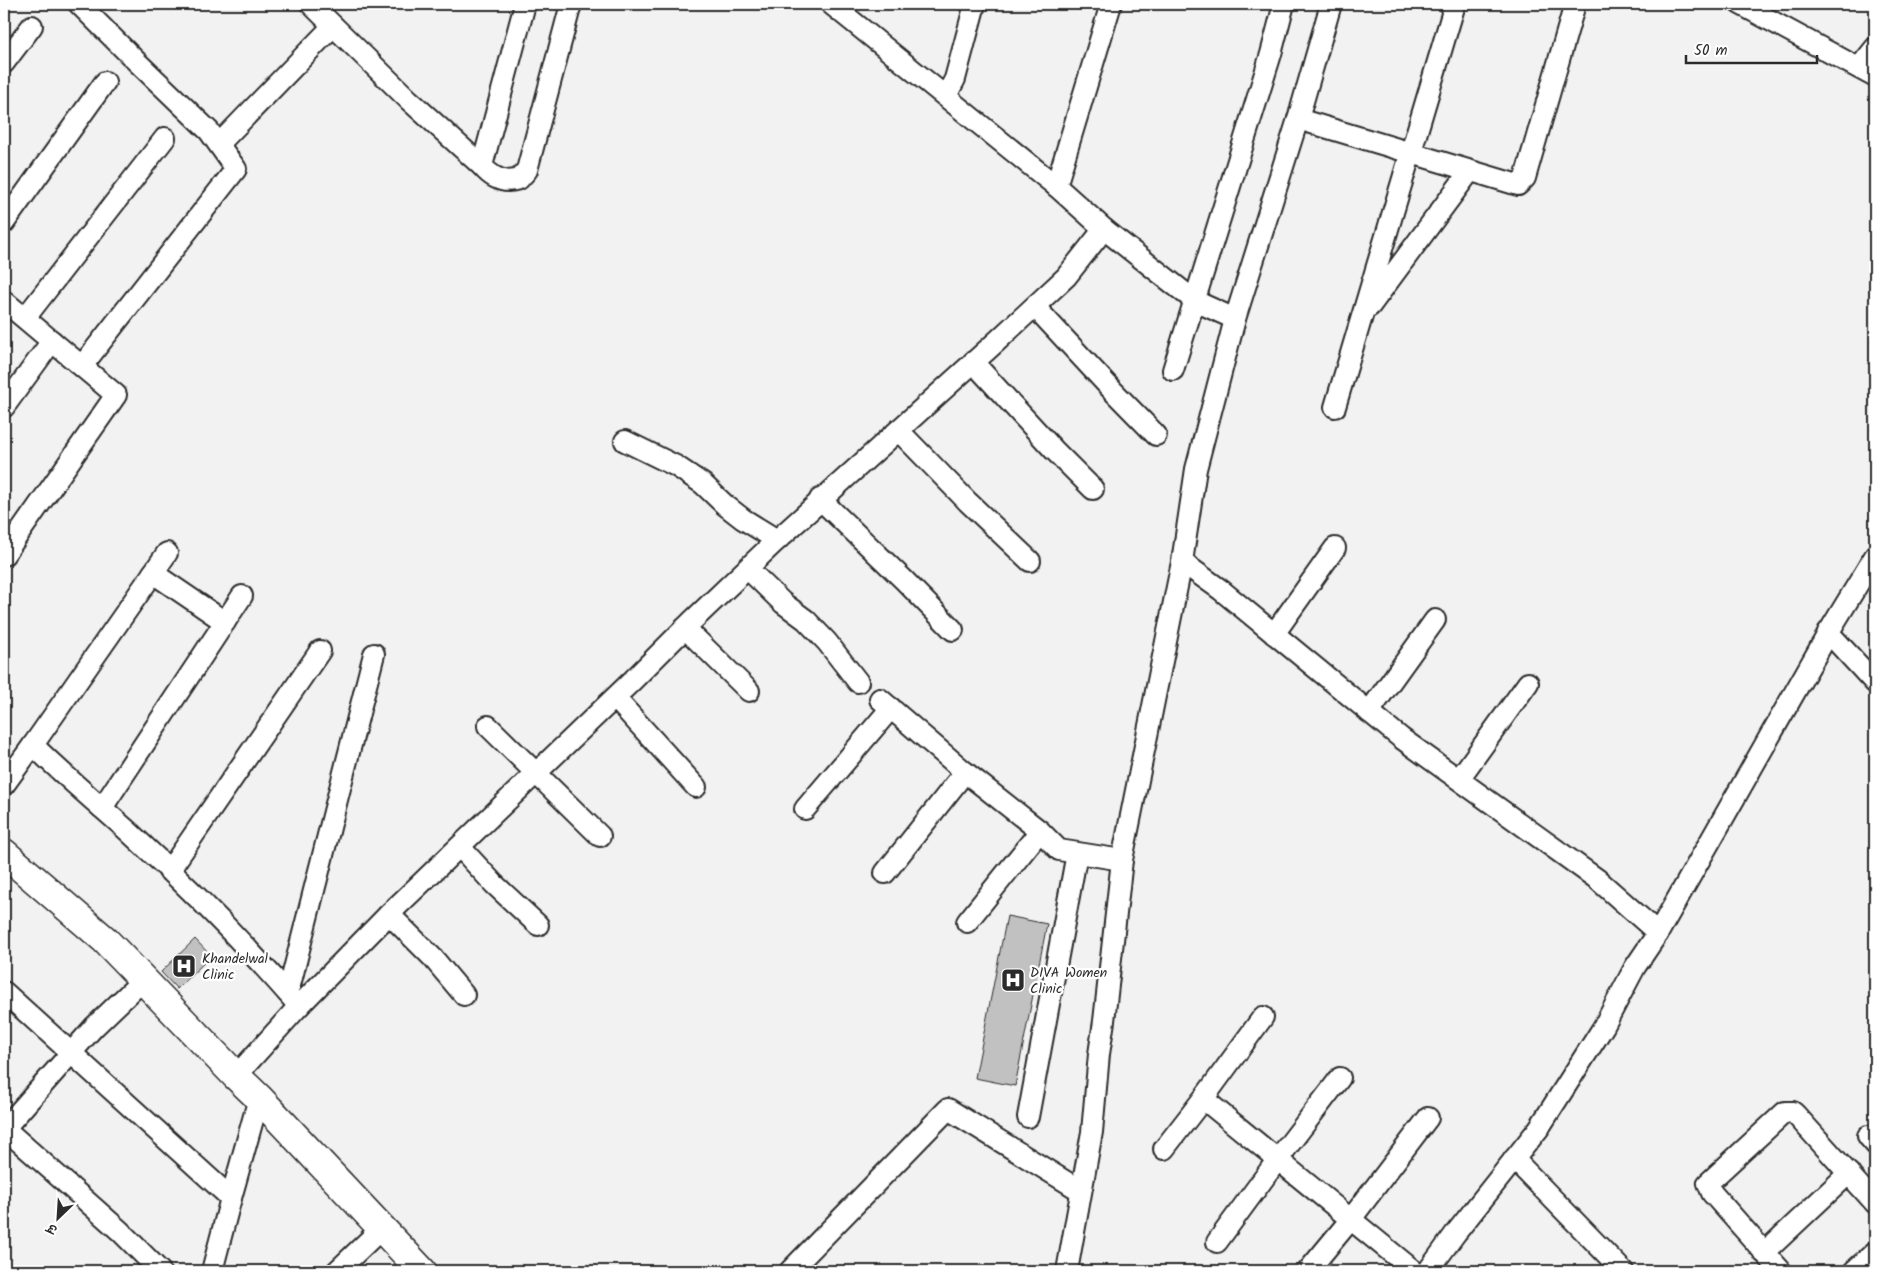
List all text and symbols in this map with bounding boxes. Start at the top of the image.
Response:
scale bar [1686,32,1818,64]
text: 50 m [1694,39,1728,63]
place label: Khandelwal Clinic [202,948,269,986]
hospital icon: Khandelwal Clinic [171,953,197,979]
place label: DIVA Women Clinic [1030,962,1107,1000]
hospital icon: DIVA Women Clinic [1000,967,1026,993]
north arrow [32,1192,82,1242]
text: उ [41,1216,62,1241]

